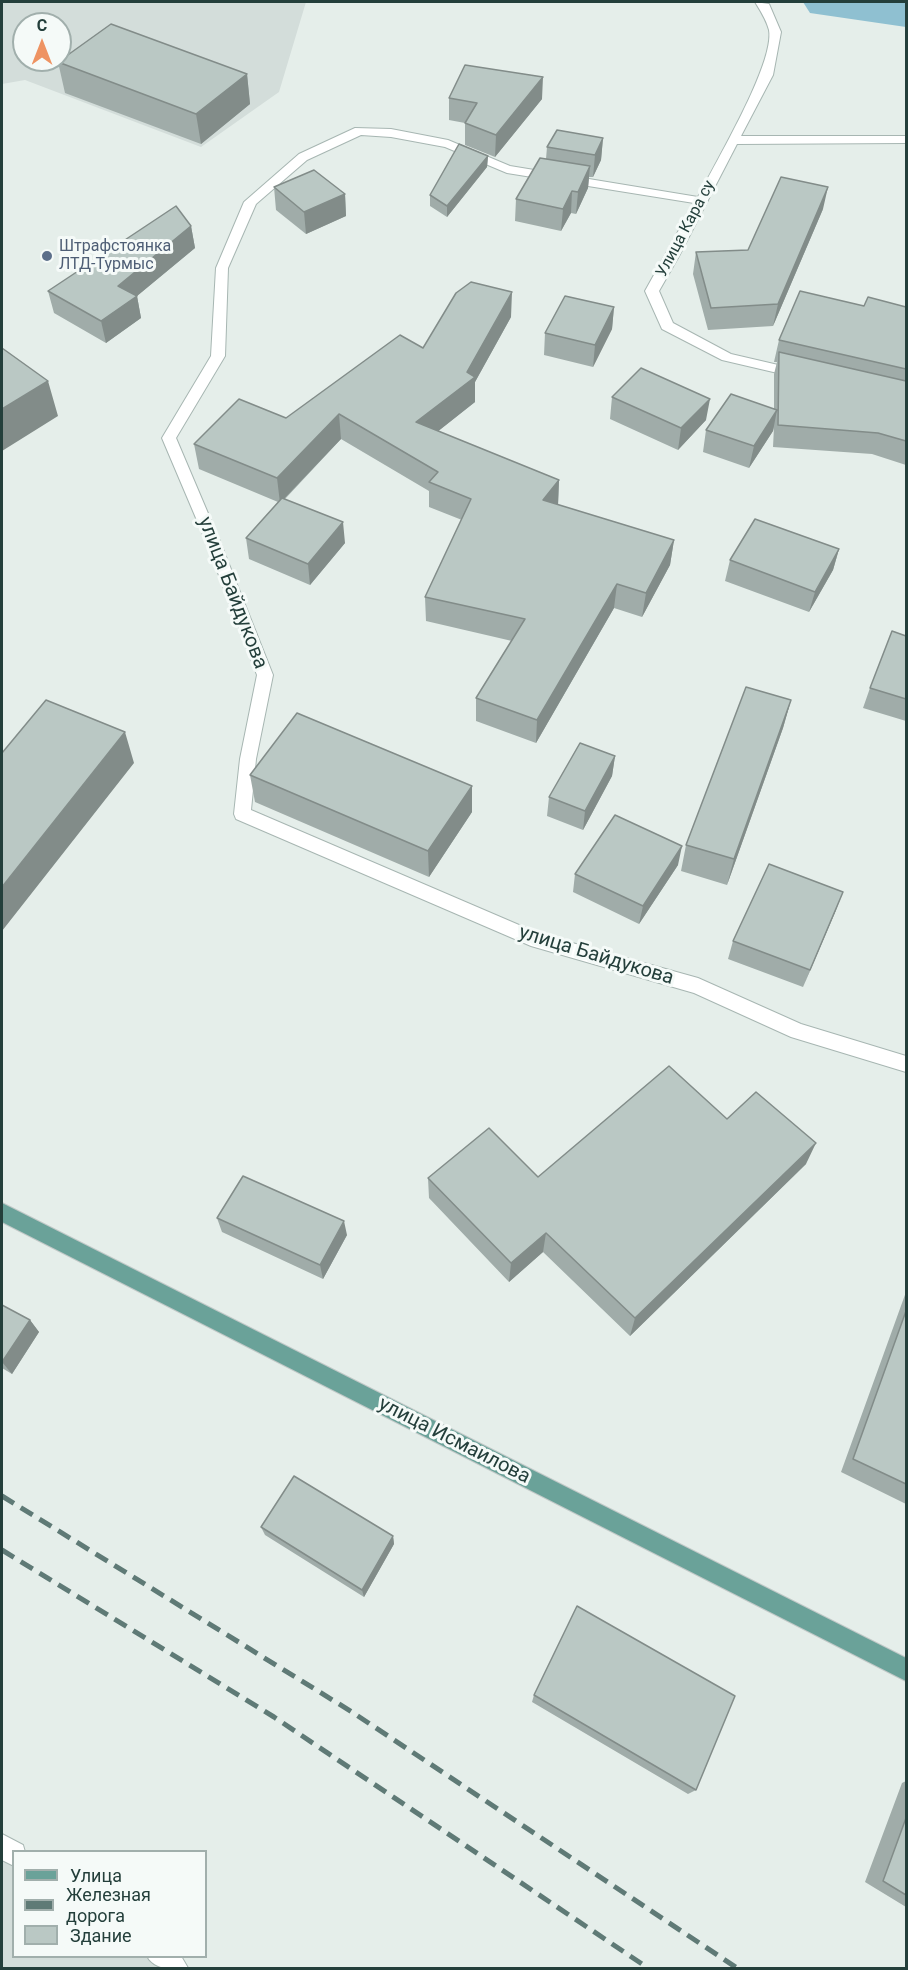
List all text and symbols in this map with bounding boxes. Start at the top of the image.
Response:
north arrow [12,12,72,72]
text: С [37,16,47,35]
street label: Улица Кара су [652,177,720,281]
place label: Штрафстоянка ЛТД-Турмыс [59,237,171,275]
marker: Штрафстоянка ЛТД-Турмыс [40,249,54,263]
street label: улица Байдукова [192,514,272,672]
street label: улица Байдукова [516,921,676,991]
street label: улица Исмаилова [374,1392,534,1490]
legend [12,1850,207,1958]
text: Улица [70,1865,122,1886]
text: Железная дорога [66,1884,151,1926]
text: Здание [70,1925,132,1946]

